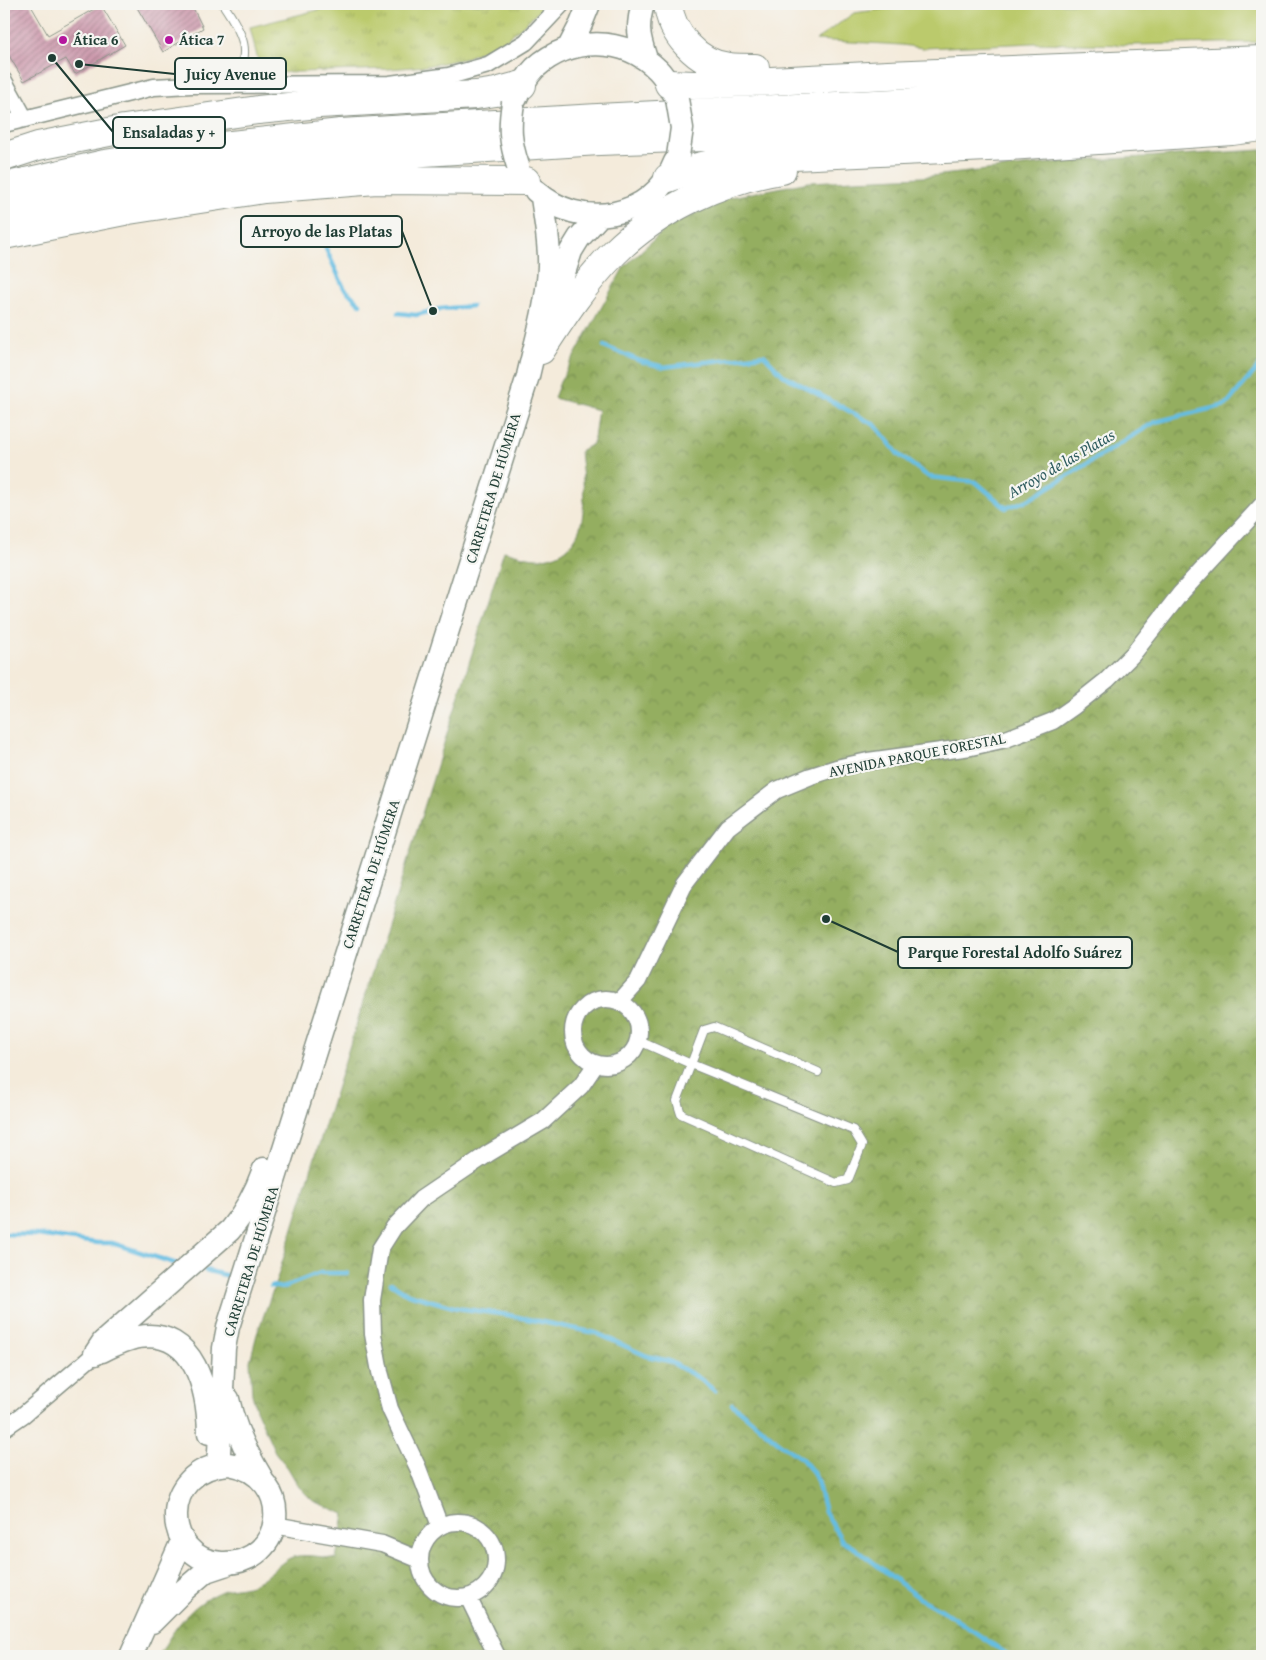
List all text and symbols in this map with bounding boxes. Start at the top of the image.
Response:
place label: Ática 6 [73,29,119,50]
place label: Ática 7 [179,29,225,50]
marker: Ática 6 [57,34,69,46]
marker: Ática 7 [163,34,175,46]
callout: Juicy Avenue [175,58,286,89]
text: Juicy Avenue [183,62,276,86]
callout: Ensaladas y + [113,117,225,148]
text: Ensaladas y + [123,120,215,144]
callout: Arroyo de las Platas [241,216,402,247]
text: Arroyo de las Platas [252,219,393,243]
street label: CARRETERA DE HÚMERA [460,410,525,566]
water label: Arroyo de las Platas [1002,423,1119,504]
street label: AVENIDA PARQUE FORESTAL [827,727,1008,782]
street label: CARRETERA DE HÚMERA [336,796,405,951]
callout: Parque Forestal Adolfo Suárez [898,937,1132,968]
text: Parque Forestal Adolfo Suárez [908,940,1122,964]
street label: CARRETERA DE HÚMERA [218,1183,283,1339]

